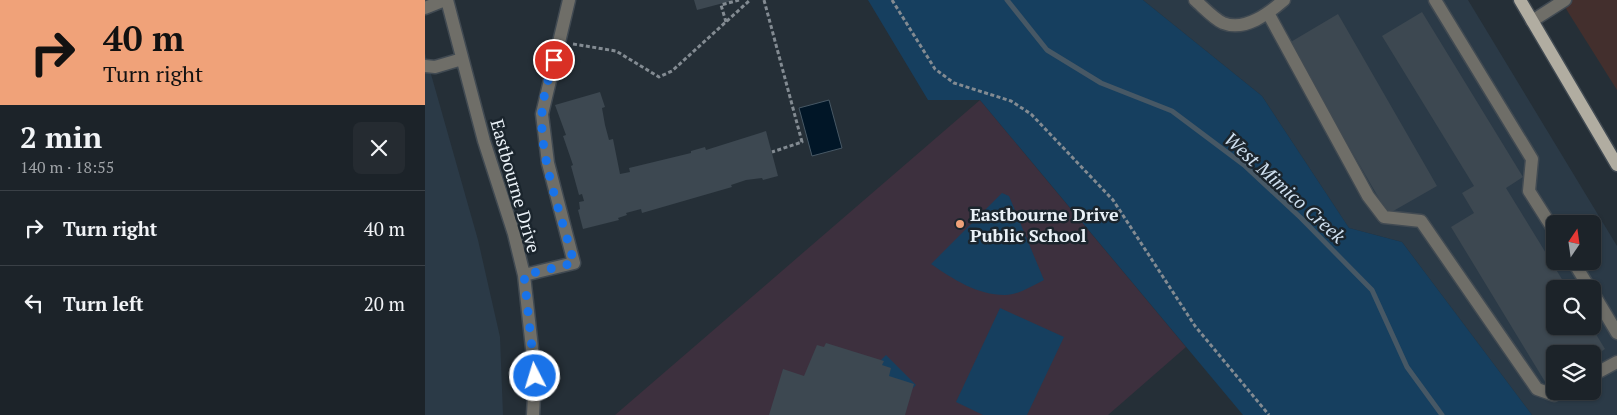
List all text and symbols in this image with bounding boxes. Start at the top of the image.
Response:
text: 40 m [103,15,184,61]
icon: right [20,20,85,85]
pin [533,39,575,81]
icon: arrive [540,46,568,74]
text: Turn right [103,59,203,88]
street label: Eastbourne Drive [485,116,547,256]
text: 2 min [20,117,102,157]
button: close [353,122,405,174]
water label: West Mimico Creek [1219,126,1351,249]
text: 140 m · 18:55 [20,156,114,178]
place label: Eastbourne Drive Public School [970,202,1119,247]
icon: right [20,214,48,242]
north arrow [1546,215,1601,270]
map controls [1546,215,1601,400]
text: Turn right [63,216,157,241]
text: 40 m [364,216,405,241]
marker: Eastbourne Drive Public School [954,218,966,230]
button: search [1546,280,1601,335]
icon: left [20,289,48,317]
text: Turn left [63,291,144,316]
text: 20 m [364,291,405,316]
button: layers [1546,345,1601,400]
position arrow [508,349,560,401]

